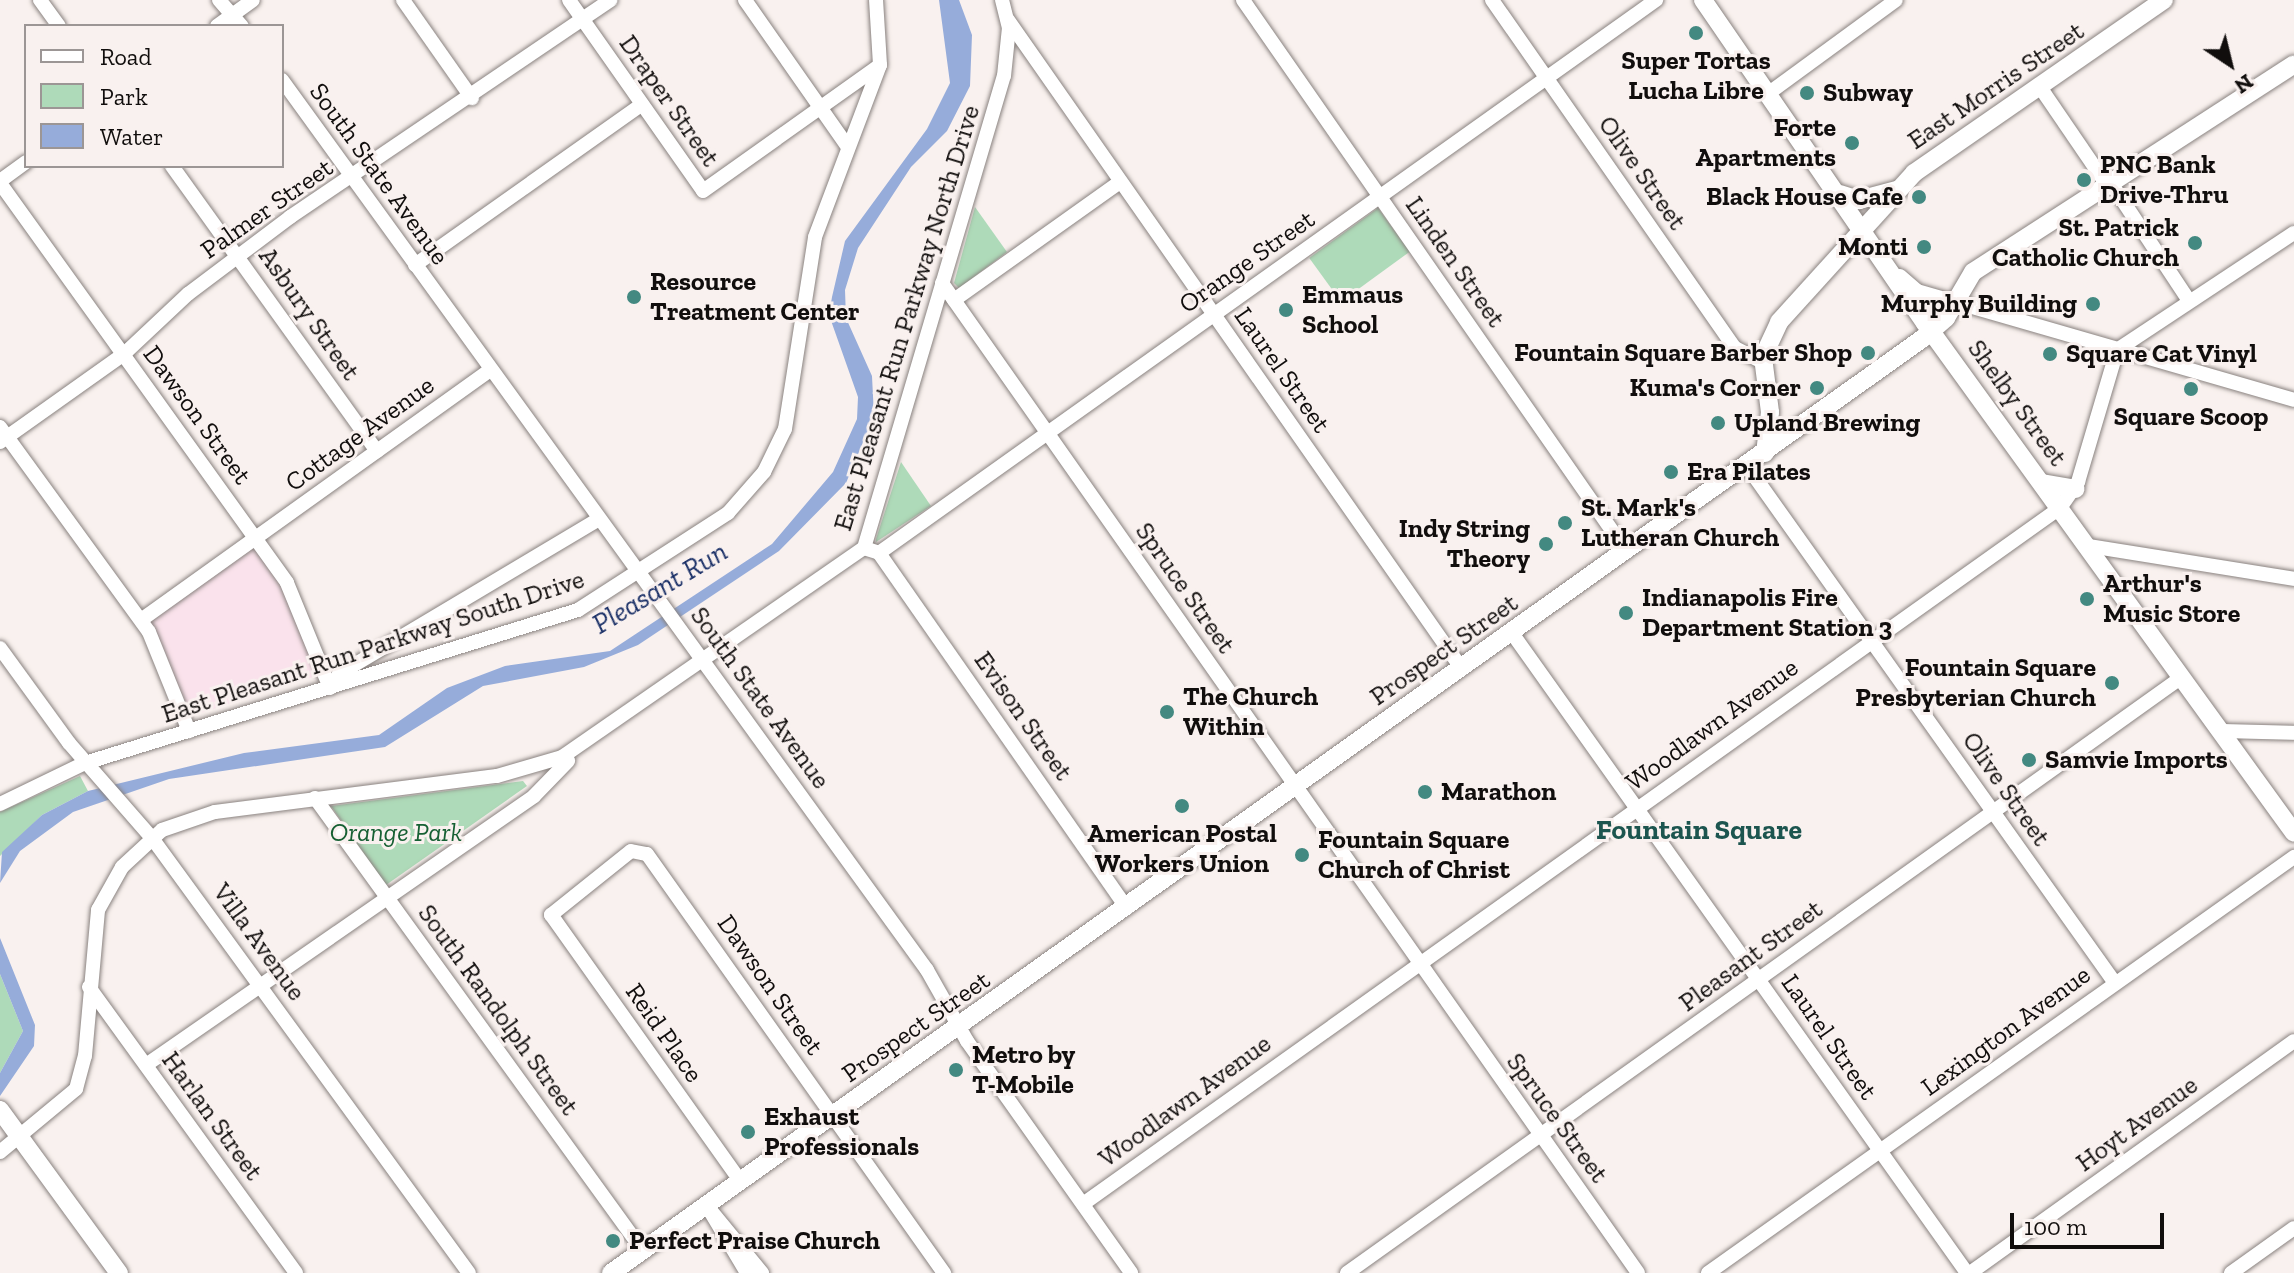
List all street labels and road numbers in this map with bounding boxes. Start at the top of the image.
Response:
street label: East Morris Street [1902,16,2090,156]
street label: Draper Street [612,29,726,173]
street label: South State Avenue [302,77,456,271]
street label: East Pleasant Run Parkway North Drive [827,101,987,535]
street label: Olive Street [1591,110,1693,236]
street label: Palmer Street [195,152,339,266]
street label: Linden Street [1399,191,1511,333]
street label: Orange Street [1173,204,1321,320]
street label: Asbury Street [252,241,366,387]
street label: Laurel Street [1227,301,1337,439]
street label: Shelby Street [1961,334,2073,472]
street label: Dawson Street [136,340,258,490]
street label: Cottage Avenue [279,369,441,499]
street label: Spruce Street [1129,517,1241,659]
street label: East Pleasant Run Parkway South Drive [158,564,588,730]
street label: Prospect Street [1364,588,1524,712]
street label: South State Avenue [683,601,837,795]
street label: Evison Street [967,646,1079,786]
street label: Woodlawn Avenue [1619,652,1805,798]
street label: Olive Street [1955,726,2057,852]
street label: Villa Avenue [206,877,312,1007]
street label: Pleasant Street [1673,894,1829,1018]
street label: South Randolph Street [411,898,585,1122]
street label: Dawson Street [710,909,830,1061]
street label: Lexington Avenue [1915,959,2097,1103]
street label: Prospect Street [836,965,996,1089]
street label: Laurel Street [1774,968,1884,1106]
street label: Reid Place [619,977,709,1089]
street label: Woodlawn Avenue [1092,1028,1278,1174]
street label: Harlan Street [155,1046,269,1186]
street label: Spruce Street [1500,1047,1614,1189]
street label: Hoyt Avenue [2070,1069,2204,1179]

